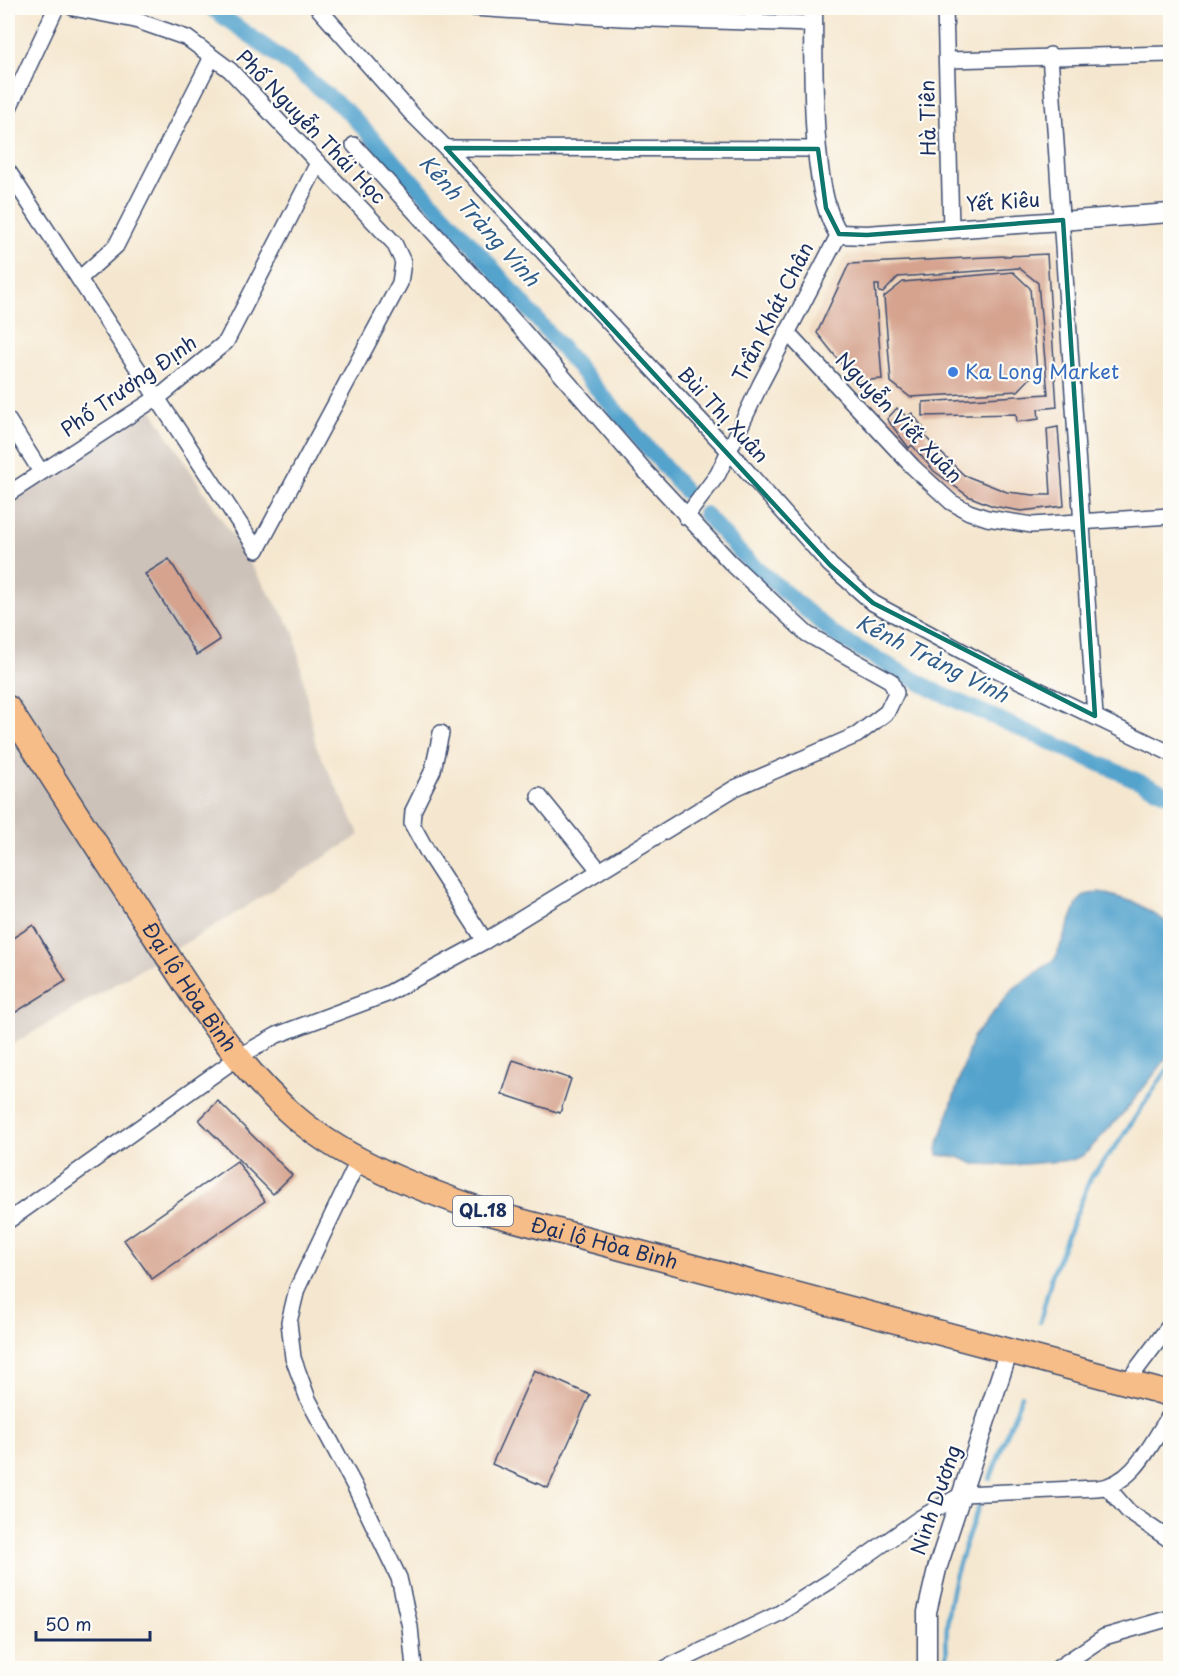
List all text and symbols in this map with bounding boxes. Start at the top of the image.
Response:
street label: Phố Nguyễn Thái Học [230,42,394,210]
street label: Hà Tiên [911,80,943,157]
water label: Kênh Tràng Vinh [413,147,549,293]
street label: Yết Kiêu [965,183,1041,219]
street label: Trần Khát Chân [724,236,820,387]
street label: Phố Trương Định [54,327,203,444]
street label: Nguyễn Viết Xuân [829,345,970,489]
place label: Ka Long Market [965,356,1119,386]
street label: Bùi Thị Xuân [671,359,776,469]
marker: Ka Long Market [946,365,960,379]
water label: Kênh Tràng Vinh [851,605,1015,710]
street label: Đại lộ Hòa Bình [136,916,245,1058]
road number: QL.18 [453,1196,513,1226]
street label: Đại lộ Hòa Bình [528,1209,682,1276]
street label: Ninh Dương [902,1441,968,1559]
scale bar [36,1604,150,1642]
text: 50 m [45,1610,92,1637]

